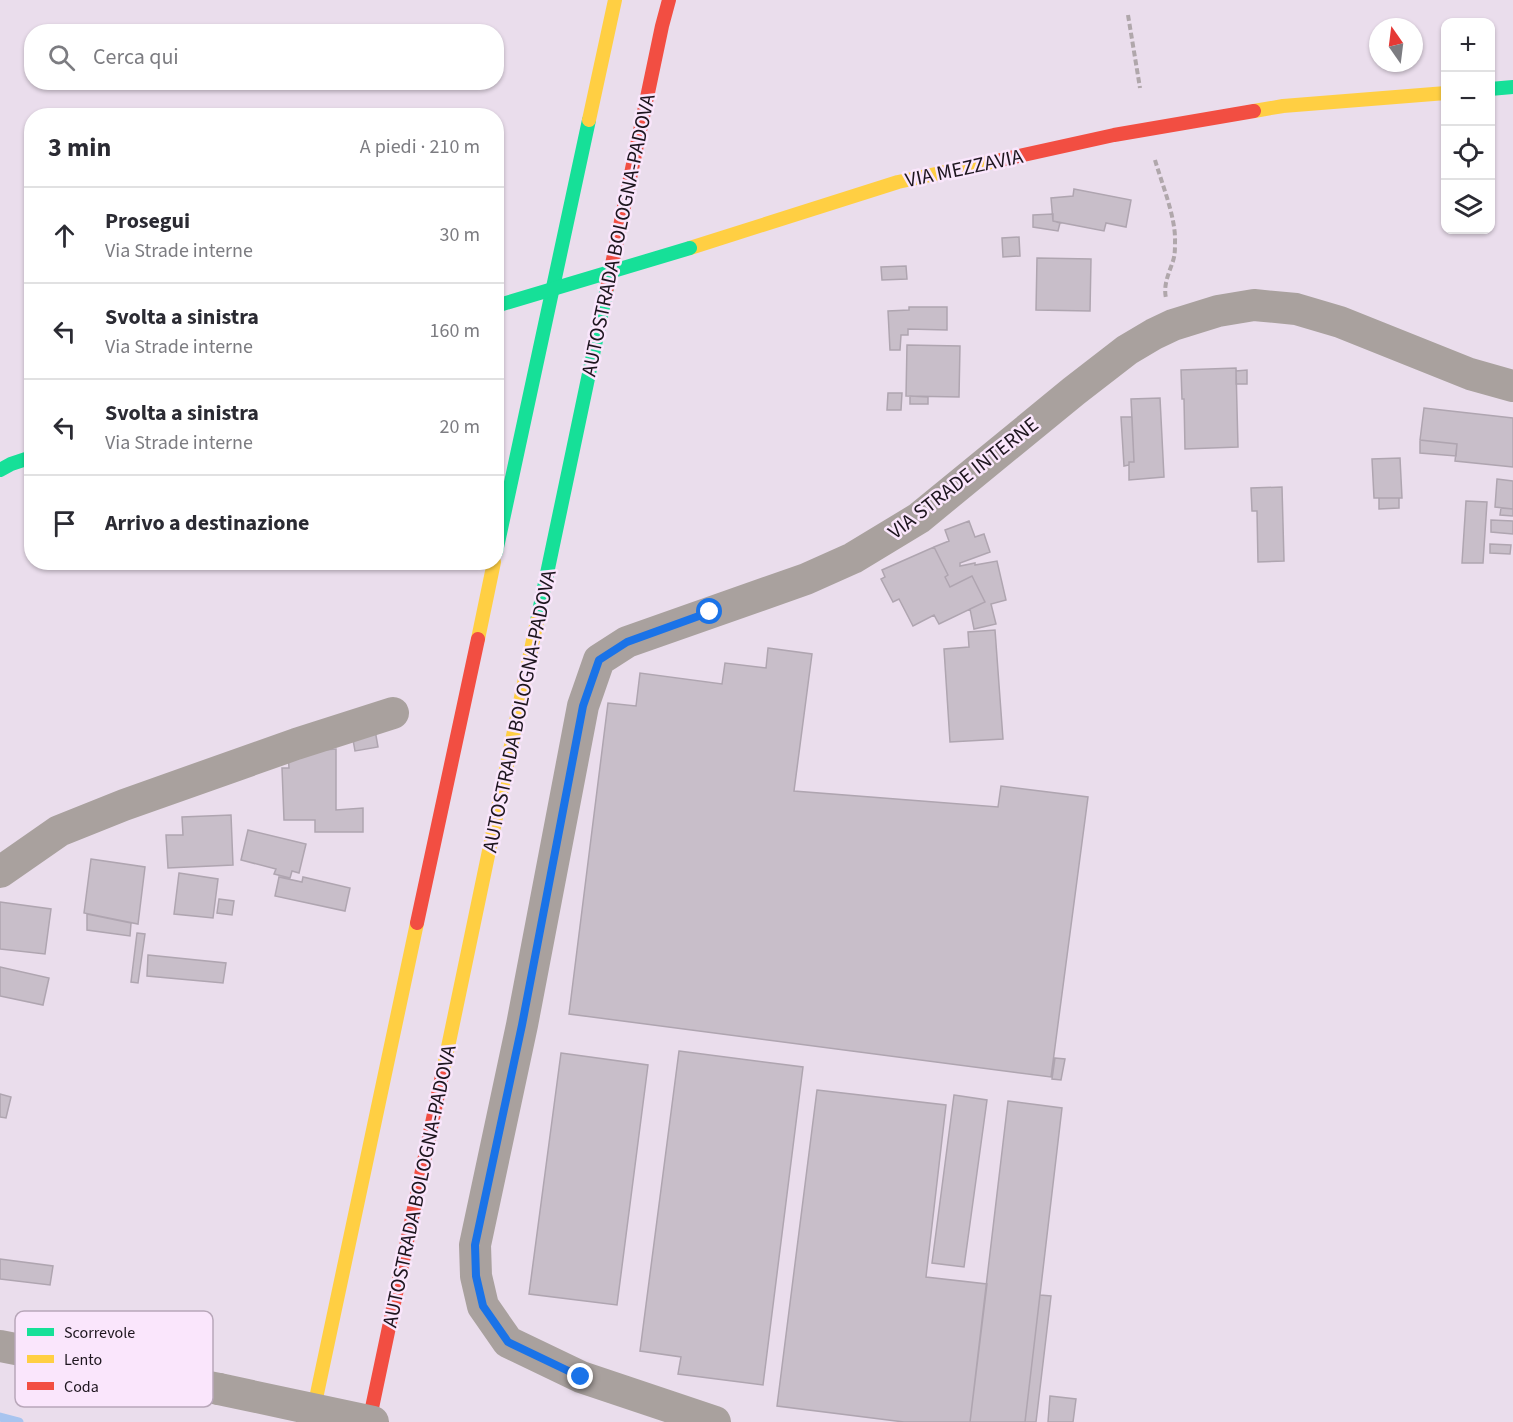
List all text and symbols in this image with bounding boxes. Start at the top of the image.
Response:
north arrow [1369,18,1423,72]
map controls [1441,18,1495,234]
button: + [1441,18,1495,72]
search box [24,24,504,90]
icon: search [45,41,78,74]
text: Cerca qui [93,41,179,73]
button: − [1441,72,1495,126]
street label: AUTOSTRADA BOLOGNA-PADOVA [573,90,663,379]
button: locate [1441,126,1495,180]
text: 3 min [48,129,111,166]
text: A piedi · 210 m [360,133,480,161]
street label: VIA MEZZAVIA [903,141,1026,195]
button: layers [1441,180,1495,234]
text: Prosegui [105,205,190,237]
icon: ahead [48,219,81,252]
text: 30 m [440,221,480,249]
text: Via Strade interne [105,237,253,265]
text: Svolta a sinistra [105,301,259,333]
icon: left [48,315,81,348]
text: 160 m [430,317,480,345]
text: Via Strade interne [105,333,253,361]
text: Svolta a sinistra [105,397,259,429]
street label: VIA STRADE INTERNE [881,410,1045,546]
icon: left [48,411,81,444]
text: 20 m [440,413,480,441]
text: Via Strade interne [105,429,253,457]
icon: arrive [48,507,81,540]
text: Arrivo a destinazione [105,507,310,539]
street label: AUTOSTRADA BOLOGNA-PADOVA [474,566,564,855]
route start [696,598,722,624]
street label: AUTOSTRADA BOLOGNA-PADOVA [374,1041,464,1330]
legend [15,1311,213,1407]
text: Scorrevole [64,1322,135,1344]
text: Lento [64,1349,102,1371]
route end [567,1363,593,1389]
text: Coda [64,1376,99,1398]

